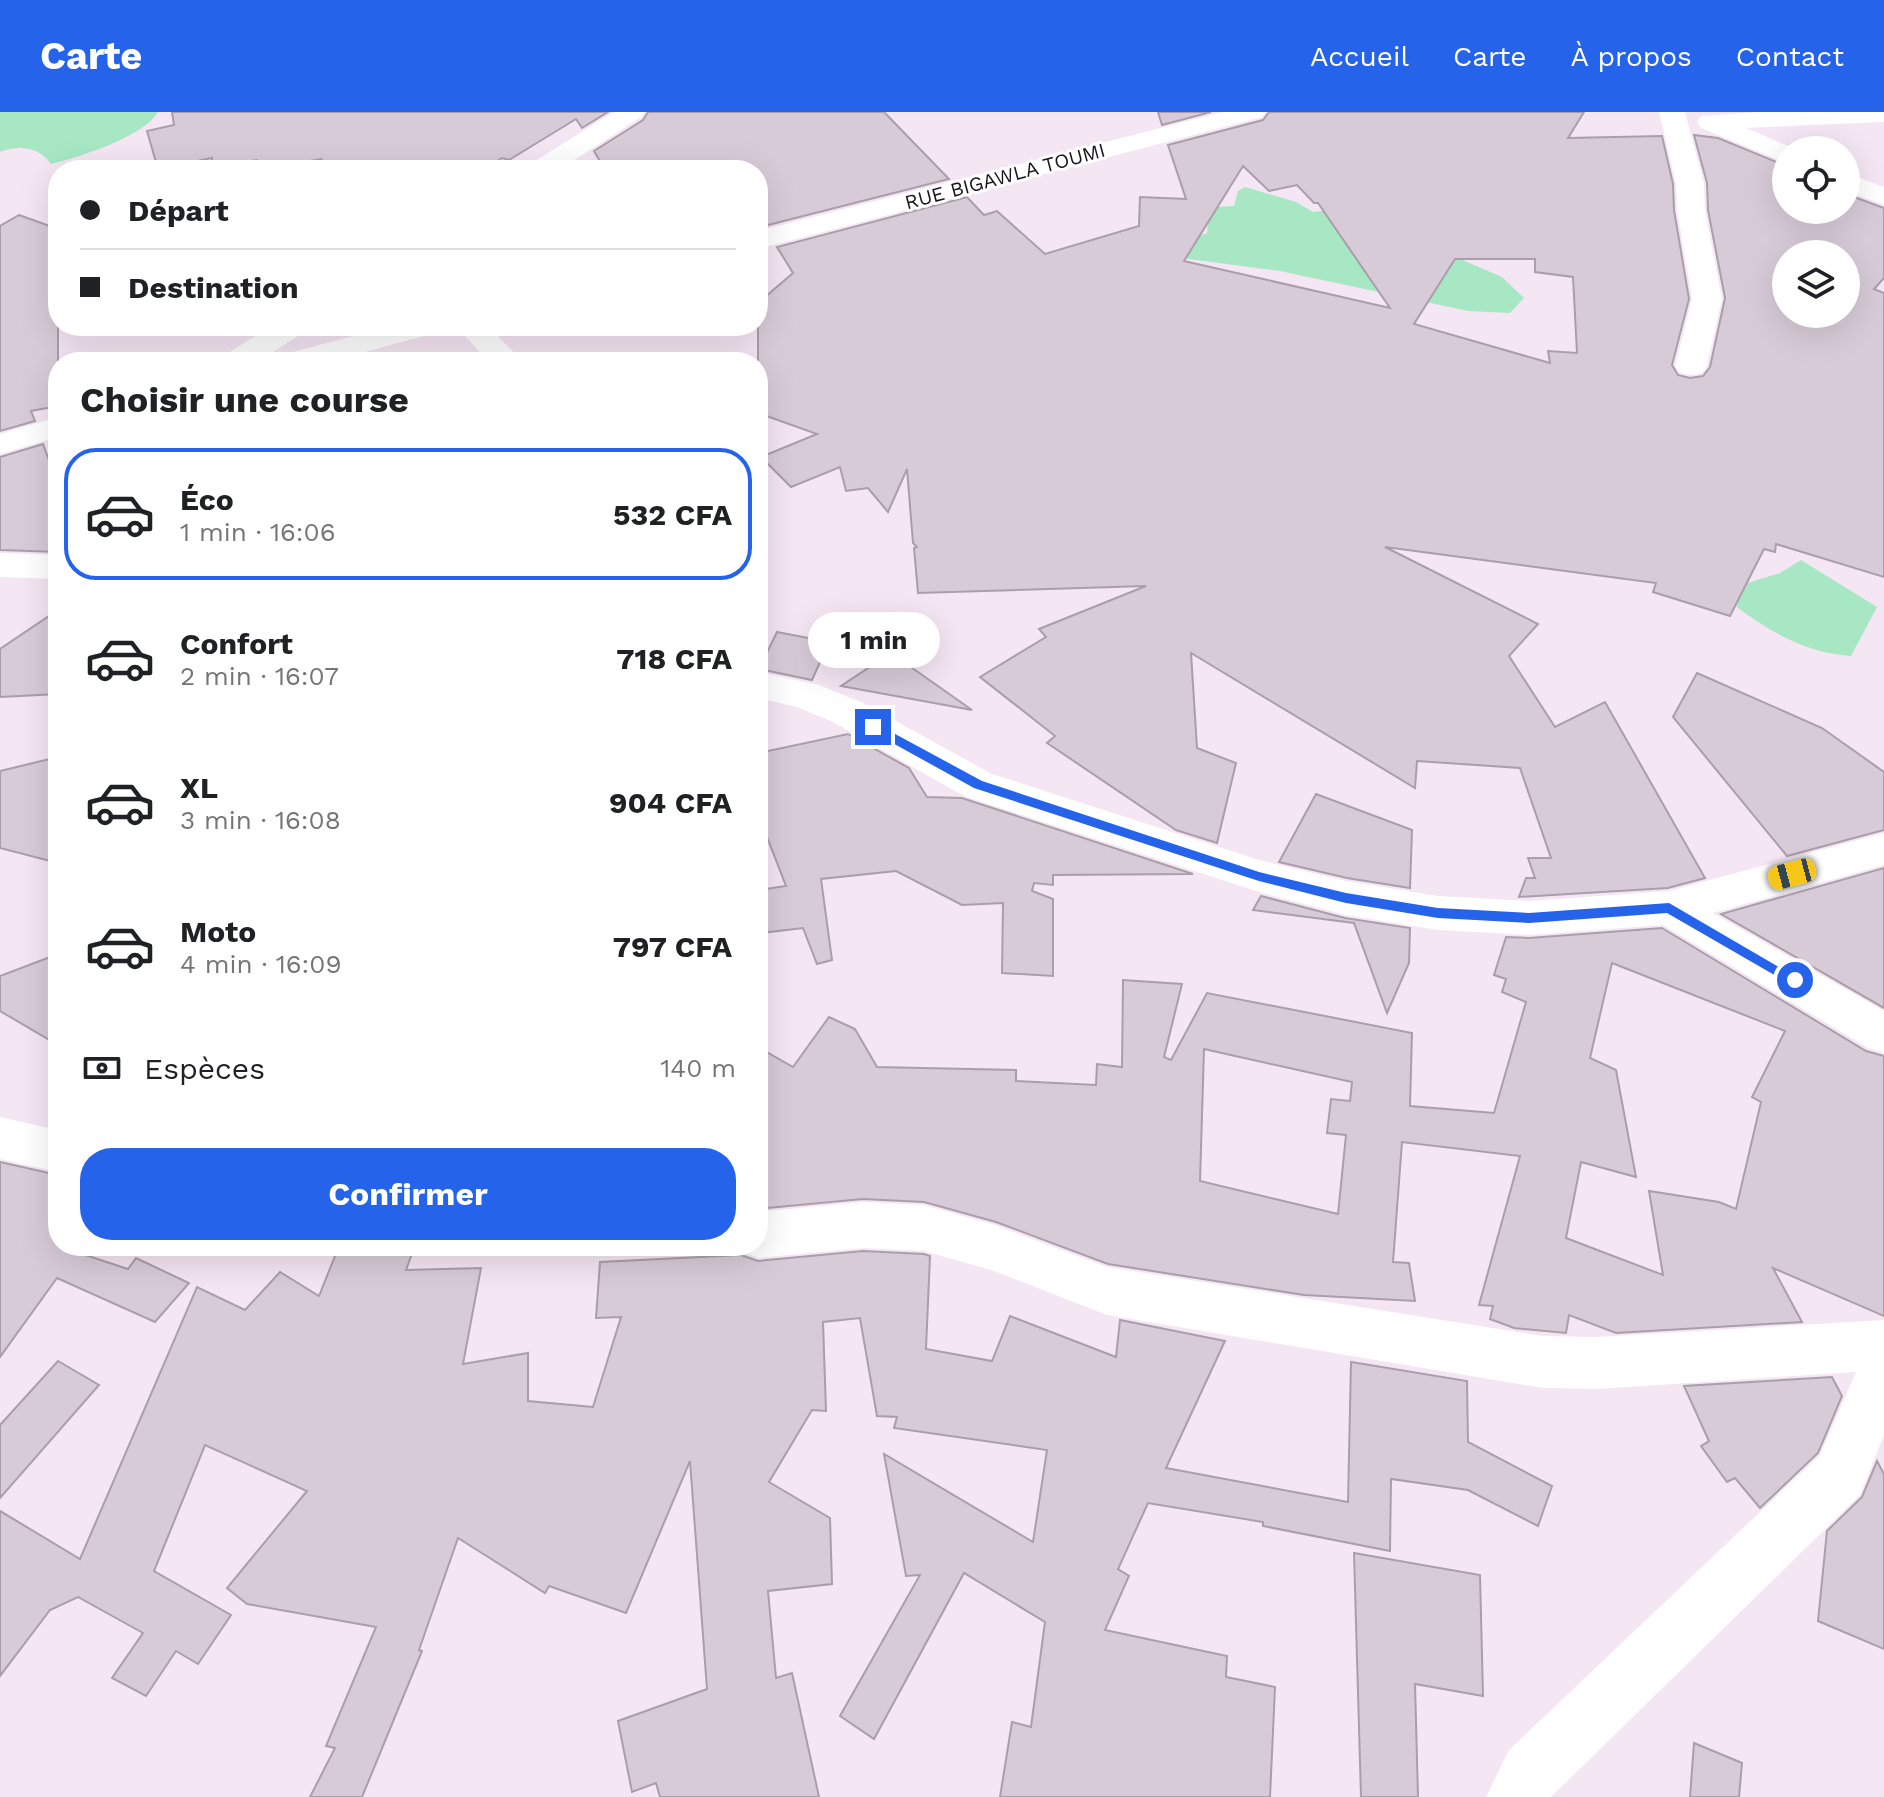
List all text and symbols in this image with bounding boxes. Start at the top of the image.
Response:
text: Carte [40,34,142,78]
text: Accueil [1310,40,1409,73]
text: Carte [1453,40,1527,73]
text: À propos [1571,40,1692,73]
text: Contact [1736,40,1844,73]
map controls [1772,136,1860,328]
button: locate [1772,136,1860,224]
street label: RUE BIGAWLA TOUMI [902,138,1108,214]
text: Départ [128,193,229,228]
button: layers [1772,240,1860,328]
text: Destination [128,270,299,305]
text: Choisir une course [80,379,409,421]
icon: car [84,478,156,550]
text: Éco [180,482,234,517]
text: 532 CFA [613,497,732,532]
text: 1 min · 16:06 [180,517,336,547]
callout: 1 min [807,611,939,667]
icon: car [84,622,156,694]
text: 1 min [841,625,907,655]
text: Confort [180,626,293,661]
text: 718 CFA [616,641,732,676]
text: 2 min · 16:07 [180,661,339,691]
route end [855,709,891,745]
icon: car [84,766,156,838]
text: XL [180,770,218,805]
text: 904 CFA [609,785,732,820]
text: 3 min · 16:08 [180,805,341,835]
car [1766,856,1818,892]
icon: car [84,910,156,982]
text: Moto [180,914,256,949]
text: 797 CFA [613,929,732,964]
text: 4 min · 16:09 [180,949,342,979]
route start [1777,962,1813,998]
icon: cash [80,1046,124,1090]
text: Espèces [144,1051,265,1086]
text: 140 m [660,1053,736,1083]
button: Confirmer [80,1148,736,1240]

